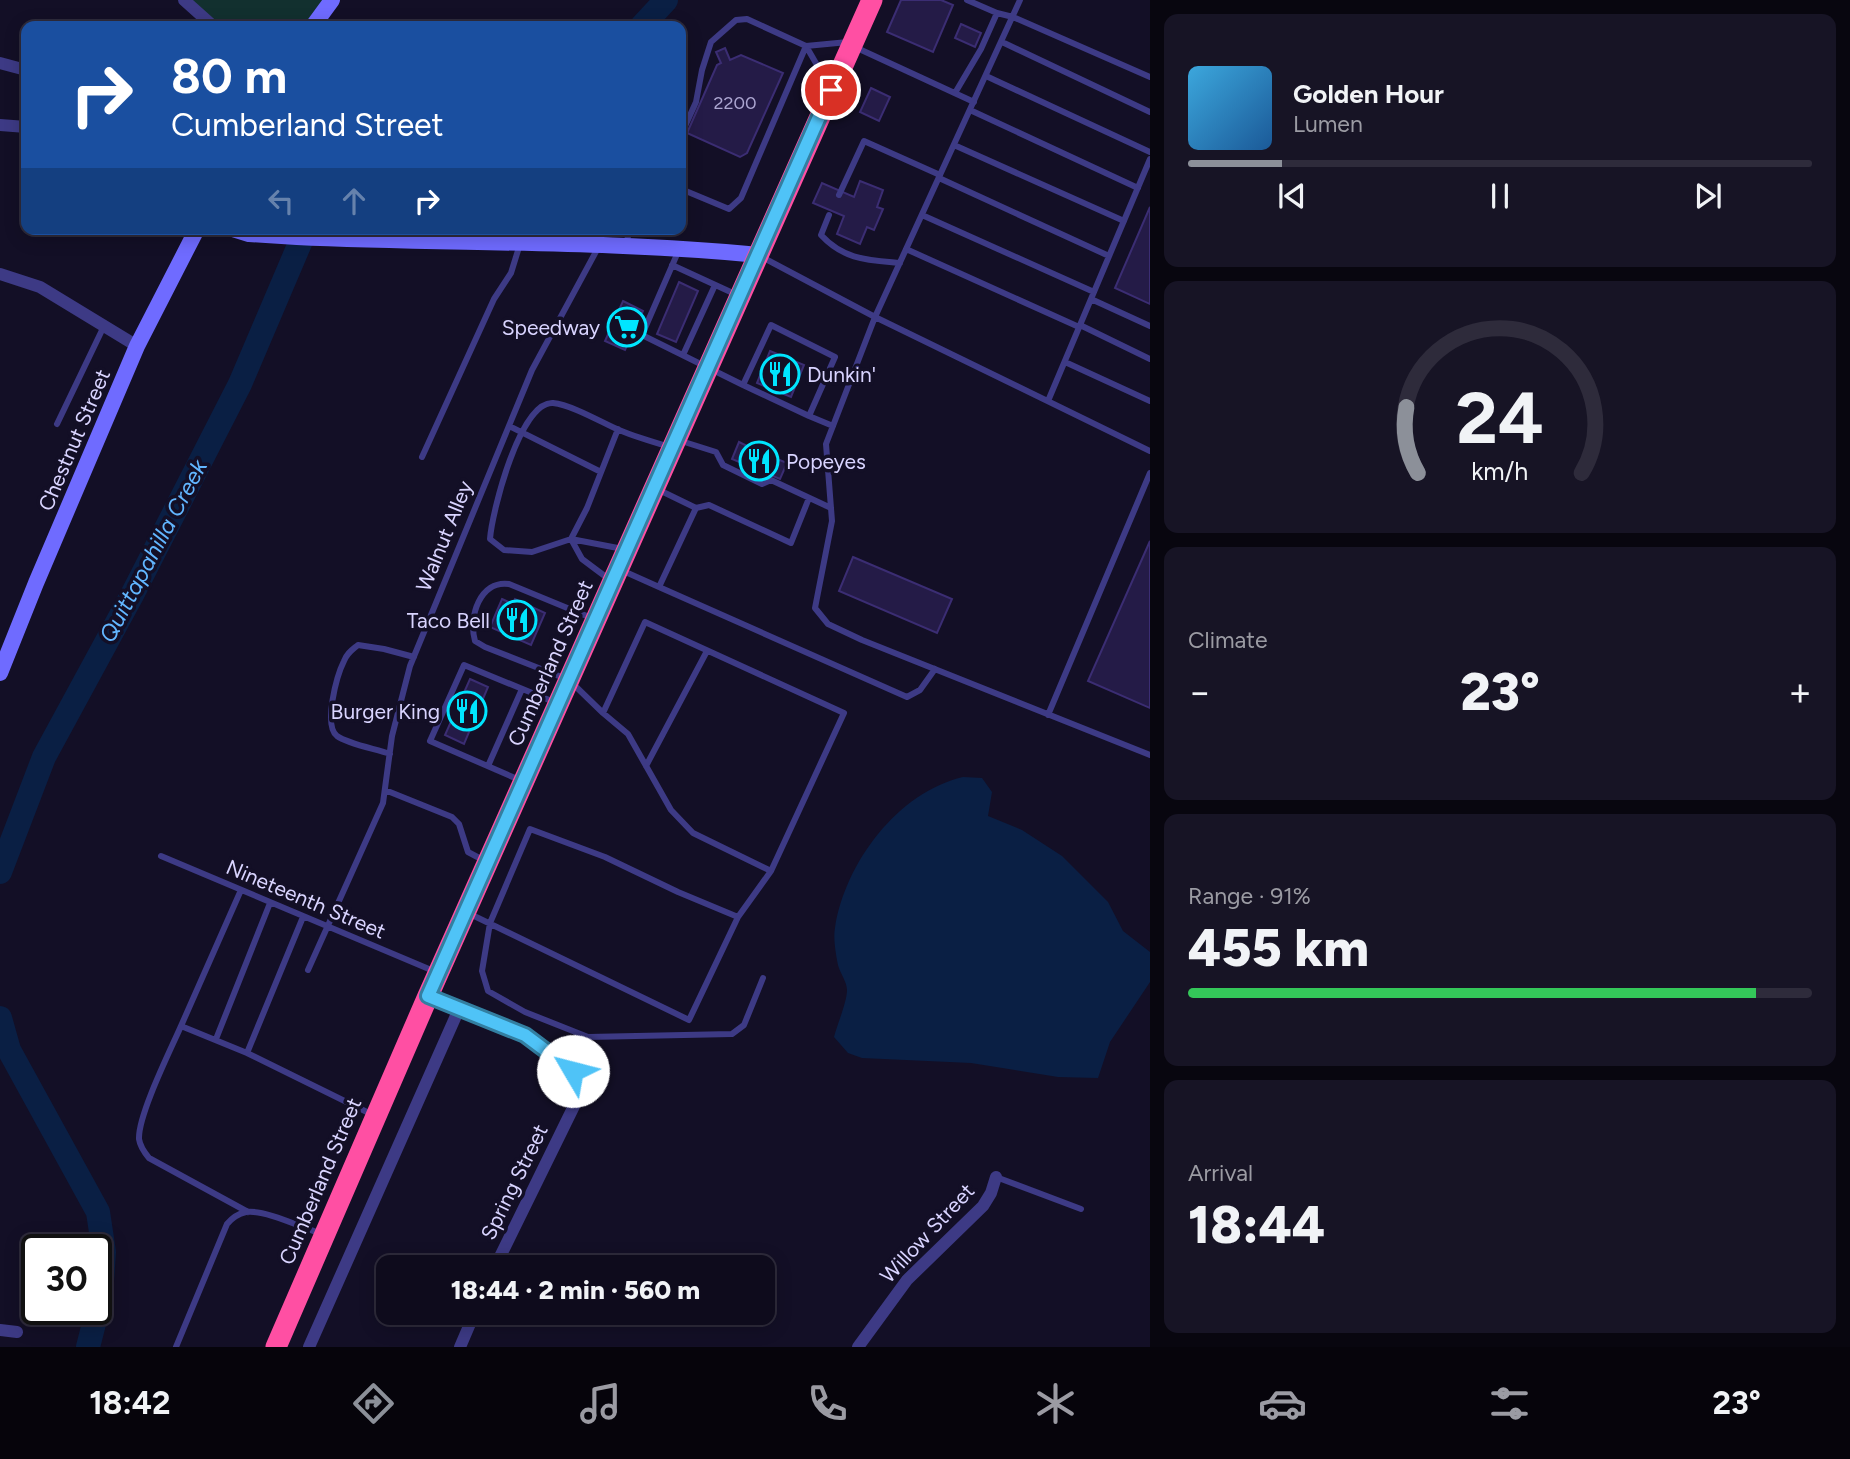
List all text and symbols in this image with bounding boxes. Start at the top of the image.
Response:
text: 80 m [171,46,287,105]
icon: right [56,49,147,140]
pin [801,60,861,120]
icon: arrive [812,71,850,109]
text: Golden Hour [1293,78,1444,110]
house number: 2200 [713,92,757,114]
text: Cumberland Street [171,106,444,144]
text: Lumen [1293,110,1363,138]
icon: previous [1273,177,1311,215]
icon: pause [1481,177,1519,215]
icon: next [1689,177,1727,215]
icon: left [262,182,300,220]
icon: ahead [335,182,373,220]
icon: right [408,182,446,220]
supermarket icon: Speedway [606,306,648,348]
place label: Speedway [502,315,600,340]
restaurant icon: Dunkin' [759,353,801,395]
place label: Dunkin' [807,362,876,387]
street label: Chestnut Street [33,365,115,515]
text: 24 [1456,374,1544,461]
restaurant icon: Popeyes [738,440,780,482]
place label: Popeyes [786,449,866,474]
water label: Quittapahilla Creek [93,454,213,647]
text: km/h [1471,456,1529,486]
street label: Walnut Alley [411,477,477,595]
street label: Cumberland Street [502,576,598,750]
restaurant icon: Taco Bell [496,599,538,641]
place label: Taco Bell [407,608,490,633]
text: Climate [1188,626,1267,654]
text: 23° [1460,661,1540,723]
text: − [1188,669,1212,715]
text: + [1788,669,1812,715]
restaurant icon: Burger King [446,690,488,732]
place label: Burger King [331,699,440,724]
street label: Nineteenth Street [223,854,389,944]
text: Range · 91% [1188,882,1311,910]
text: 455 km [1188,917,1369,979]
position arrow [536,1034,610,1108]
street label: Cumberland Street [274,1094,366,1268]
street label: Spring Street [475,1120,553,1244]
text: Arrival [1188,1159,1253,1187]
street label: Willow Street [875,1178,979,1288]
text: 18:44 [1188,1194,1325,1256]
speed limit sign: 30 [21,1234,112,1325]
text: 18:44 · 2 min · 560 m [451,1274,700,1306]
icon: directions [349,1379,398,1428]
icon: music [576,1379,625,1428]
icon: phone [803,1379,852,1428]
icon: climate [1031,1379,1080,1428]
icon: car [1258,1379,1307,1428]
icon: filters [1485,1379,1534,1428]
text: 18:42 [89,1384,171,1422]
text: 23° [1712,1384,1761,1422]

